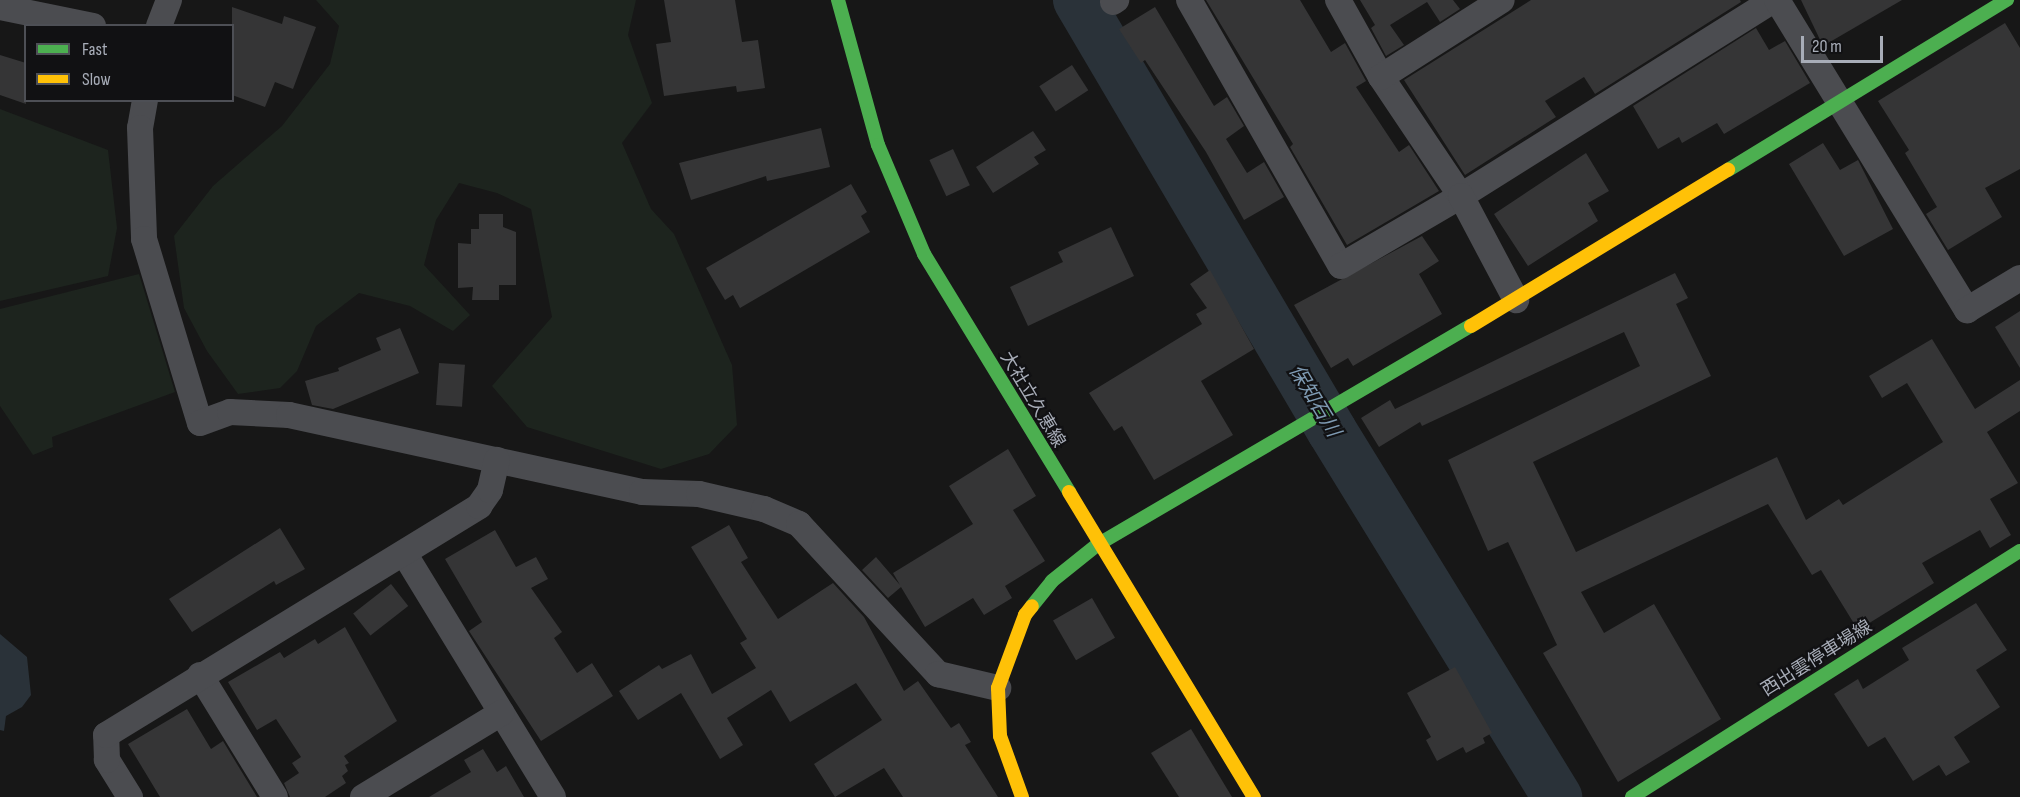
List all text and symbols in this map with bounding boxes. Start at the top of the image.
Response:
legend [24,24,234,102]
scale bar [1804,24,1886,62]
text: 20 m [1812,36,1842,57]
text: Fast [82,39,107,60]
text: Slow [82,69,111,90]
street label: 大社立久恵線 [995,348,1069,452]
water label: 保知石川 [1283,361,1345,441]
street label: 西出雲停車場線 [1758,616,1876,702]

